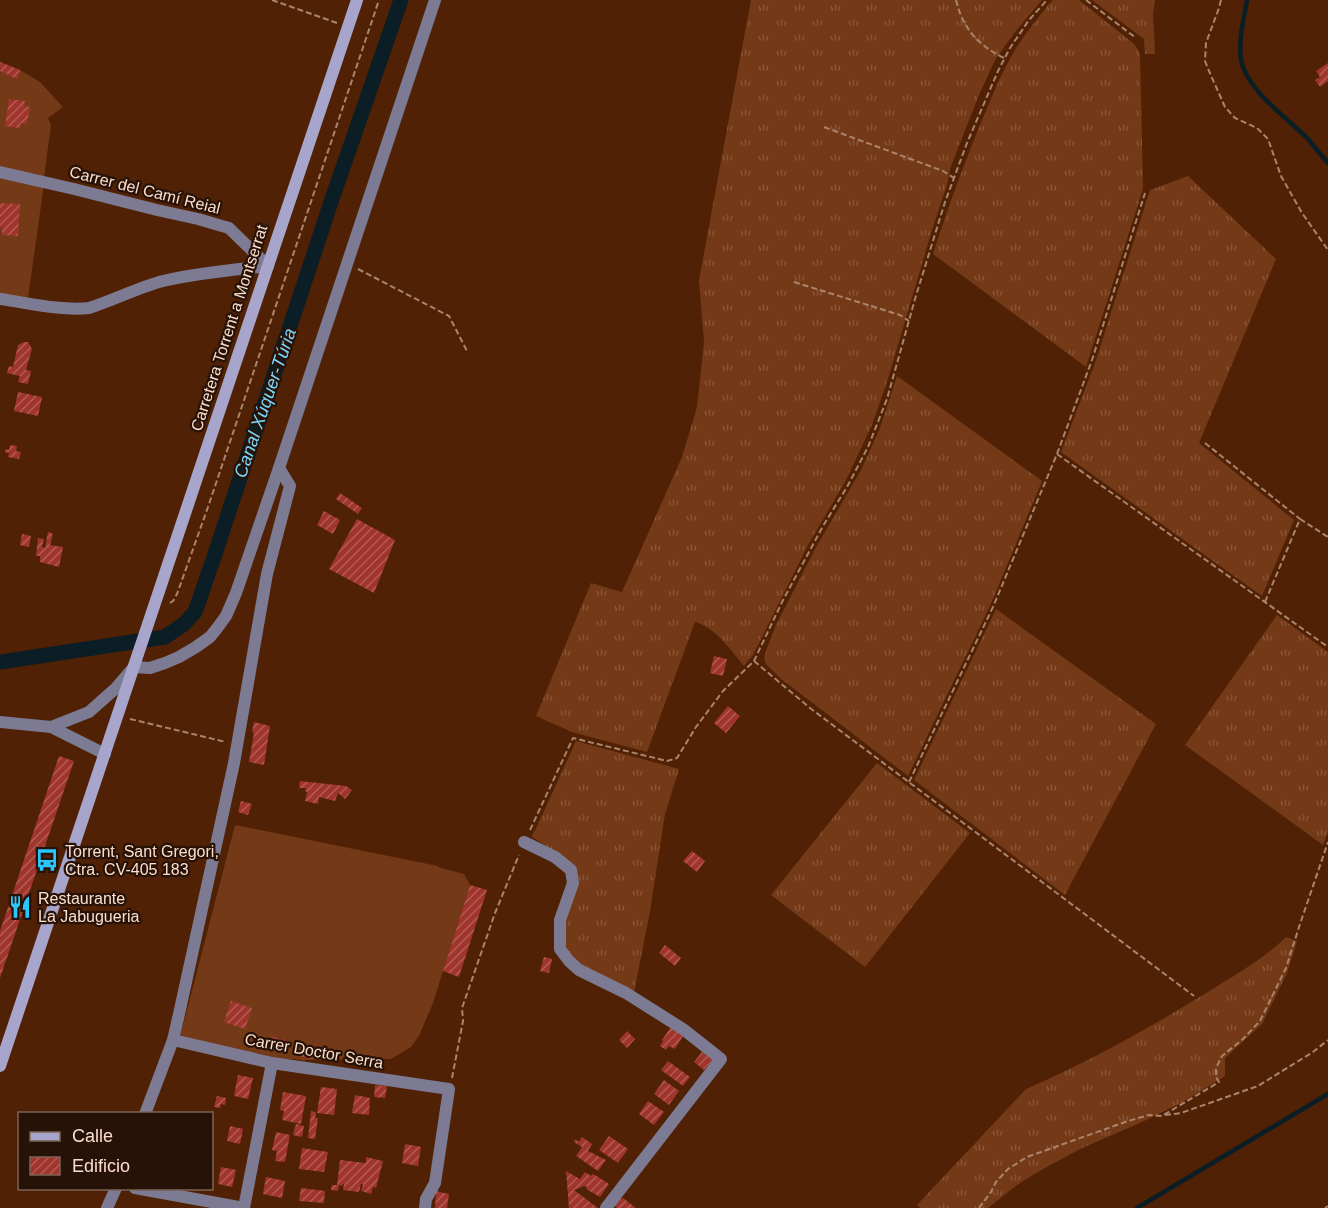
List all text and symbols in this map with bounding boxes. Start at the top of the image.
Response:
street label: Carrer del Camí Reial [68,163,222,217]
street label: Carretera Torrent a Montserrat [188,222,271,433]
water label: Canal Xúquer-Túria [230,326,300,480]
place label: Torrent, Sant Gregori, Ctra. CV-405 183 [65,843,219,878]
bus stop icon: Torrent, Sant Gregori, Ctra. CV-405 183 [34,847,60,873]
place label: Restaurante La Jabugueria [38,890,140,925]
restaurant icon: Restaurante La Jabugueria [7,894,33,920]
street label: Carrer Doctor Serra [243,1030,385,1072]
legend [18,1112,213,1190]
text: Calle [72,1126,113,1146]
text: Edificio [72,1156,130,1176]

